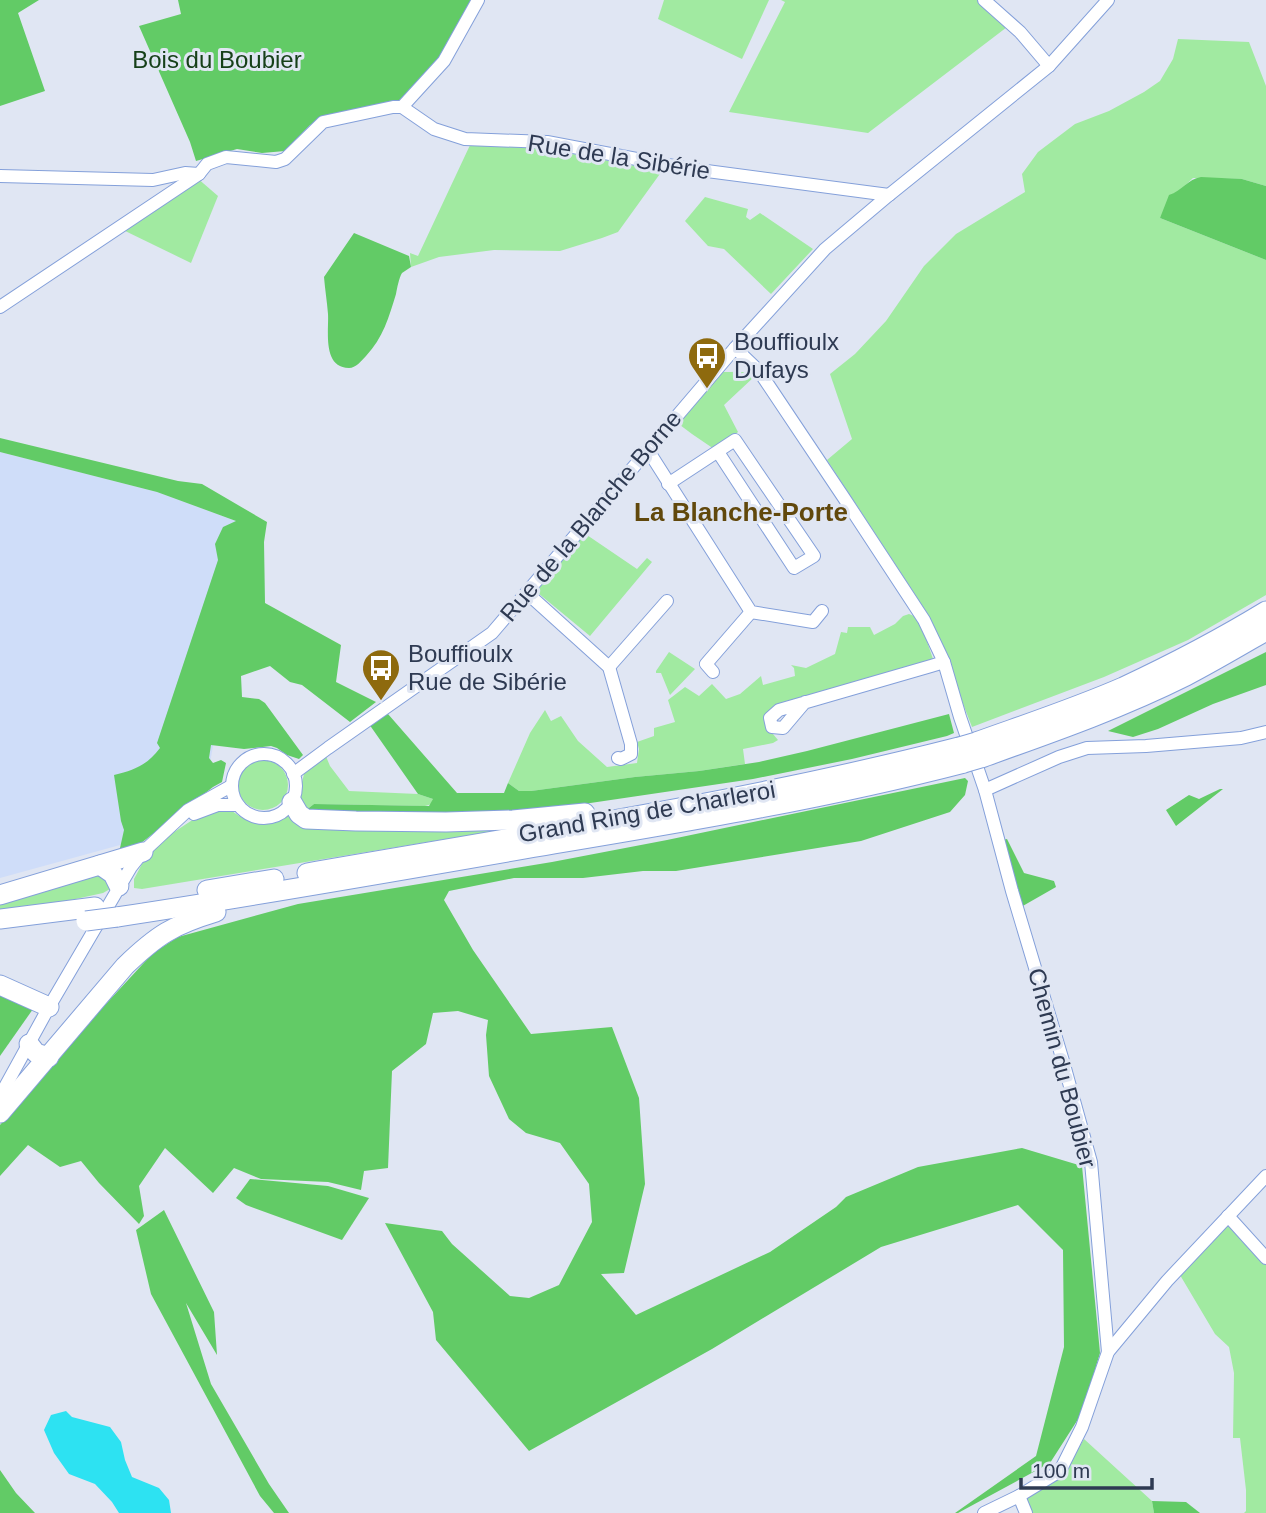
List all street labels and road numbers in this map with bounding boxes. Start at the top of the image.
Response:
street label: Rue de la Sibérie [526,129,712,184]
street label: Rue de la Blanche Borne [495,405,687,627]
street label: Grand Ring de Charleroi [516,776,777,847]
street label: Chemin du Boubier [1023,965,1102,1171]

